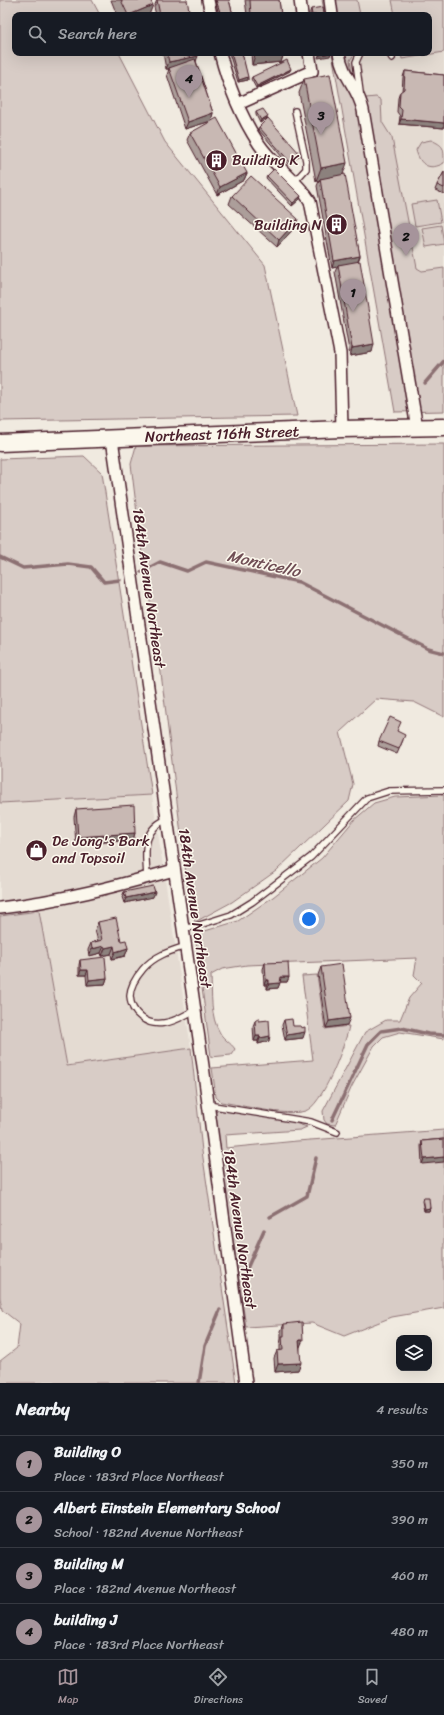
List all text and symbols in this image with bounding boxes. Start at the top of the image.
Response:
search box [12,12,432,56]
text: Search here [58,21,137,47]
icon: search [26,23,48,45]
pin: 4 [176,65,202,98]
pin: 3 [308,102,334,135]
building icon: Building K [203,147,229,173]
place label: Building K [232,147,300,173]
place label: Building N [254,212,323,238]
building icon: Building N [324,212,350,238]
pin: 2 [393,223,419,256]
pin: 1 [340,279,366,312]
street label: Northeast 116th Street [144,418,300,450]
street label: 184th Avenue Northeast [125,506,173,671]
water label: Monticello [224,541,305,586]
street label: 184th Avenue Northeast [171,826,219,991]
place label: De Jong's Bark and Topsoil [52,828,150,871]
shop icon: De Jong's Bark and Topsoil [24,837,50,863]
your location [299,909,319,929]
street label: 184th Avenue Northeast [216,1147,264,1312]
map controls [396,1335,432,1371]
button: layers [396,1335,432,1371]
text: Nearby [16,1394,70,1424]
text: 4 results [376,1398,428,1421]
text: Building O [54,1439,121,1465]
text: 1 [26,1452,32,1475]
text: 350 m [391,1452,428,1475]
text: Place · 183rd Place Northeast [54,1465,224,1488]
text: Albert Einstein Elementary School [54,1495,280,1521]
text: 2 [25,1508,33,1531]
text: 390 m [391,1508,428,1531]
text: School · 182nd Avenue Northeast [54,1521,243,1544]
text: Building M [54,1551,124,1577]
text: 3 [25,1564,33,1587]
text: 460 m [391,1564,428,1587]
text: Place · 182nd Avenue Northeast [54,1577,236,1600]
text: building J [54,1607,117,1633]
text: 4 [25,1620,33,1643]
text: 480 m [390,1620,428,1643]
text: Place · 183rd Place Northeast [54,1633,224,1656]
tab: Map [57,1666,79,1709]
tab: Directions [194,1666,243,1709]
tab: Saved [358,1666,387,1709]

